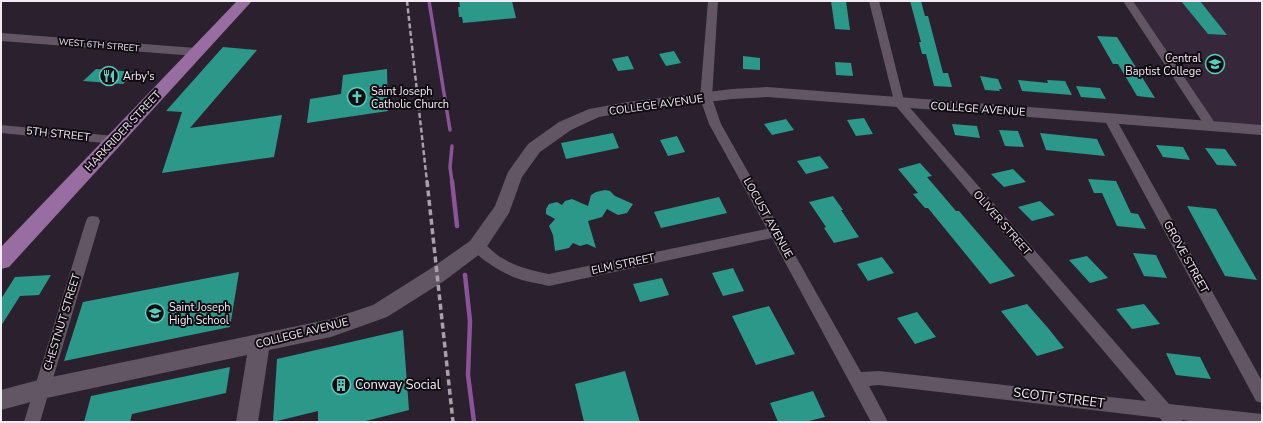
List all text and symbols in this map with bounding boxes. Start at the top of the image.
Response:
street label: WEST 6TH STREET [58,36,140,55]
place label: Central Baptist College [1125,51,1202,79]
school or university icon: Central Baptist College [1204,53,1226,75]
restaurant icon: Arby's [98,65,120,87]
place label: Arby's [123,69,155,84]
place label: Saint Joseph Catholic Church [371,84,449,112]
church icon: Saint Joseph Catholic Church [346,86,368,108]
street label: HARKRIDER STREET [82,87,165,175]
street label: COLLEGE AVENUE [608,91,704,119]
street label: COLLEGE AVENUE [930,98,1026,120]
street label: 5TH STREET [25,123,91,145]
street label: LOCUST AVENUE [740,175,796,261]
street label: OLIVER STREET [970,187,1035,259]
street label: GROVE STREET [1160,218,1212,296]
street label: ELM STREET [590,250,656,278]
street label: CHESTNUT STREET [40,271,84,372]
place label: Saint Joseph High School [169,300,231,328]
school or university icon: Saint Joseph High School [144,302,166,324]
street label: COLLEGE AVENUE [254,314,350,352]
building icon: Conway Social [330,374,352,396]
place label: Conway Social [355,376,441,394]
street label: SCOTT STREET [1012,383,1106,413]

